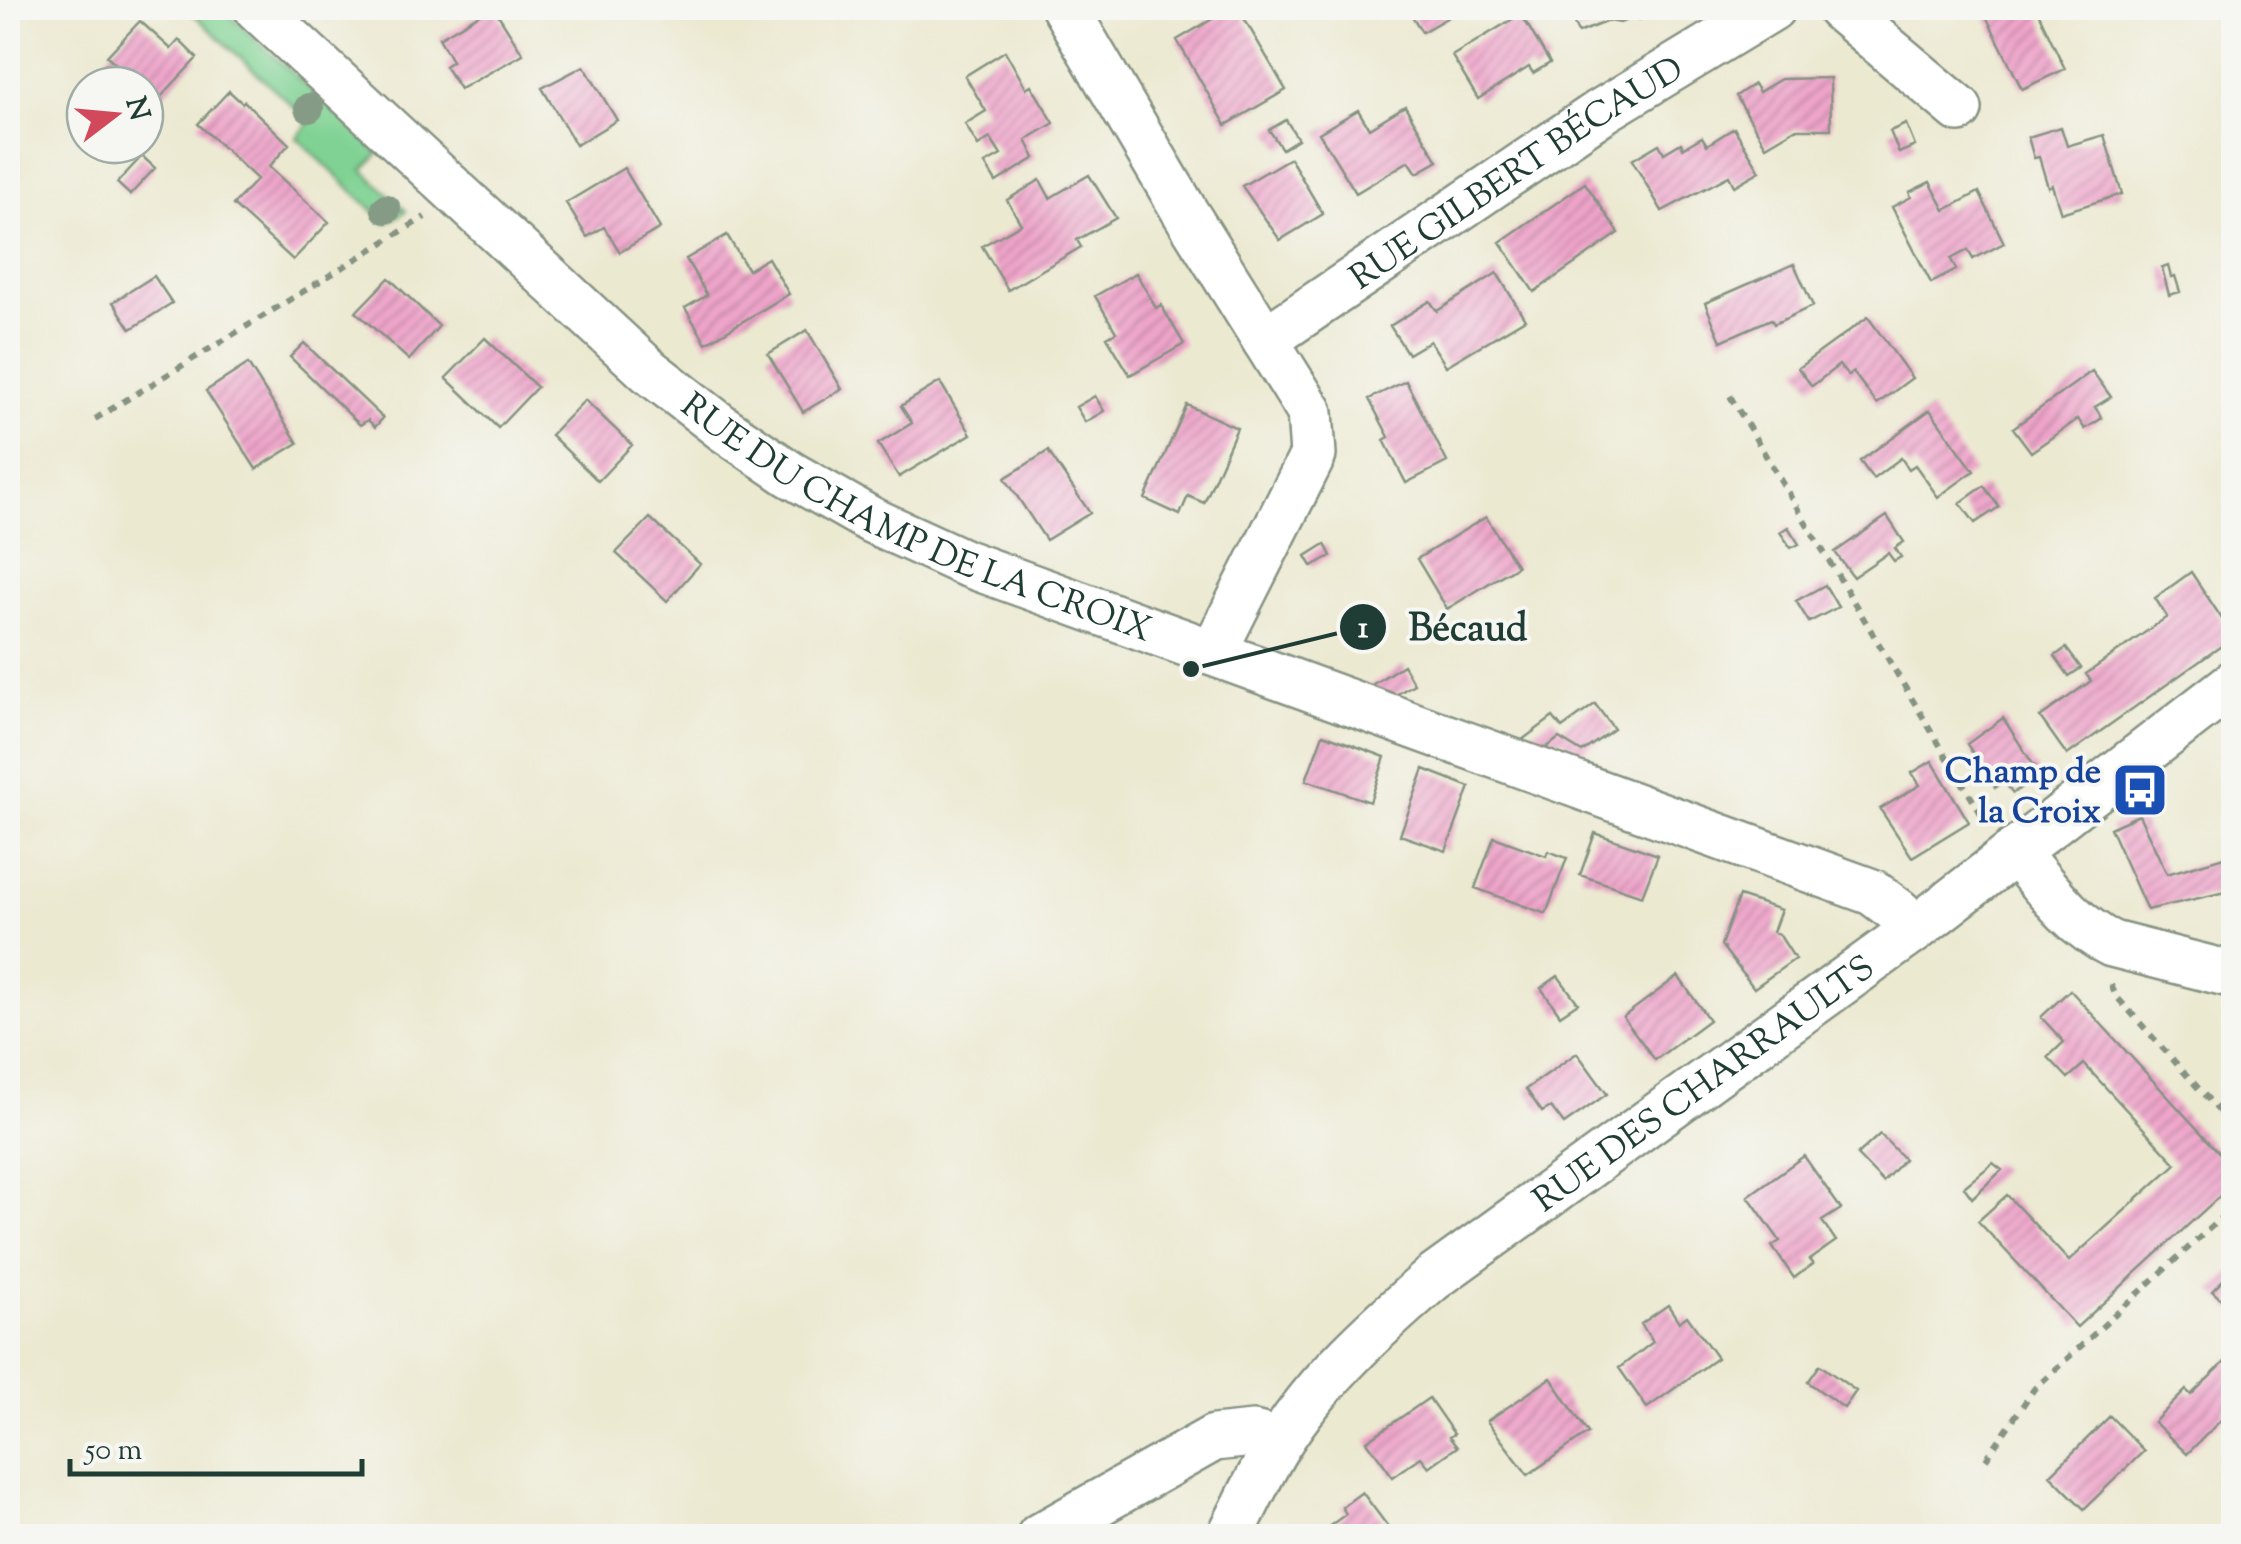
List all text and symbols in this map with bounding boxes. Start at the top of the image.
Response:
street label: RUE GILBERT BÉCAUD [1341,45,1694,304]
north arrow [65,65,165,165]
text: N [114,93,158,125]
street label: RUE DU CHAMP DE LA CROIX [669,382,1158,657]
callout: Bécaud [1338,593,1547,661]
text: Bécaud [1408,604,1528,658]
text: 1 [1358,608,1369,651]
place label: Champ de la Croix [1945,748,2101,839]
bus stop icon: Champ de la Croix [2110,760,2170,820]
street label: RUE DES CHARRAULTS [1524,945,1886,1227]
scale bar [70,1414,362,1476]
text: 50 m [83,1430,143,1473]

